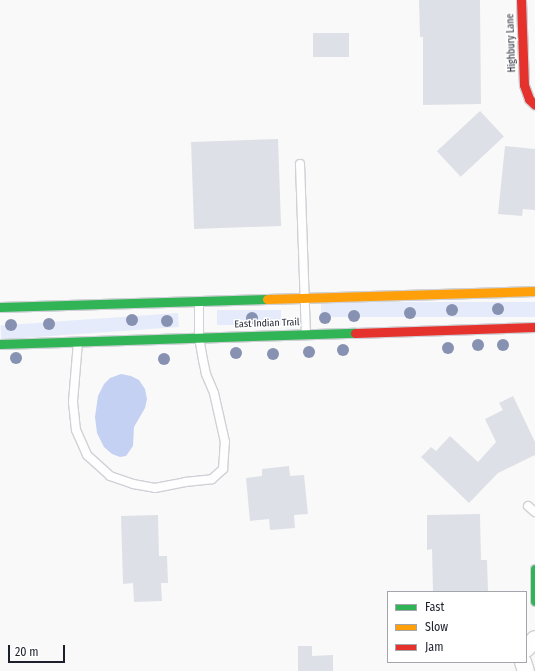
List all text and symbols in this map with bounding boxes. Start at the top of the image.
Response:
street label: Highbury Lane [505,13,519,73]
street label: East Indian Trail [234,317,300,331]
legend [387,591,527,663]
text: Fast [425,600,444,614]
text: Slow [425,620,448,634]
scale bar [10,637,67,663]
text: Jam [425,640,443,654]
text: 20 m [15,645,39,659]

